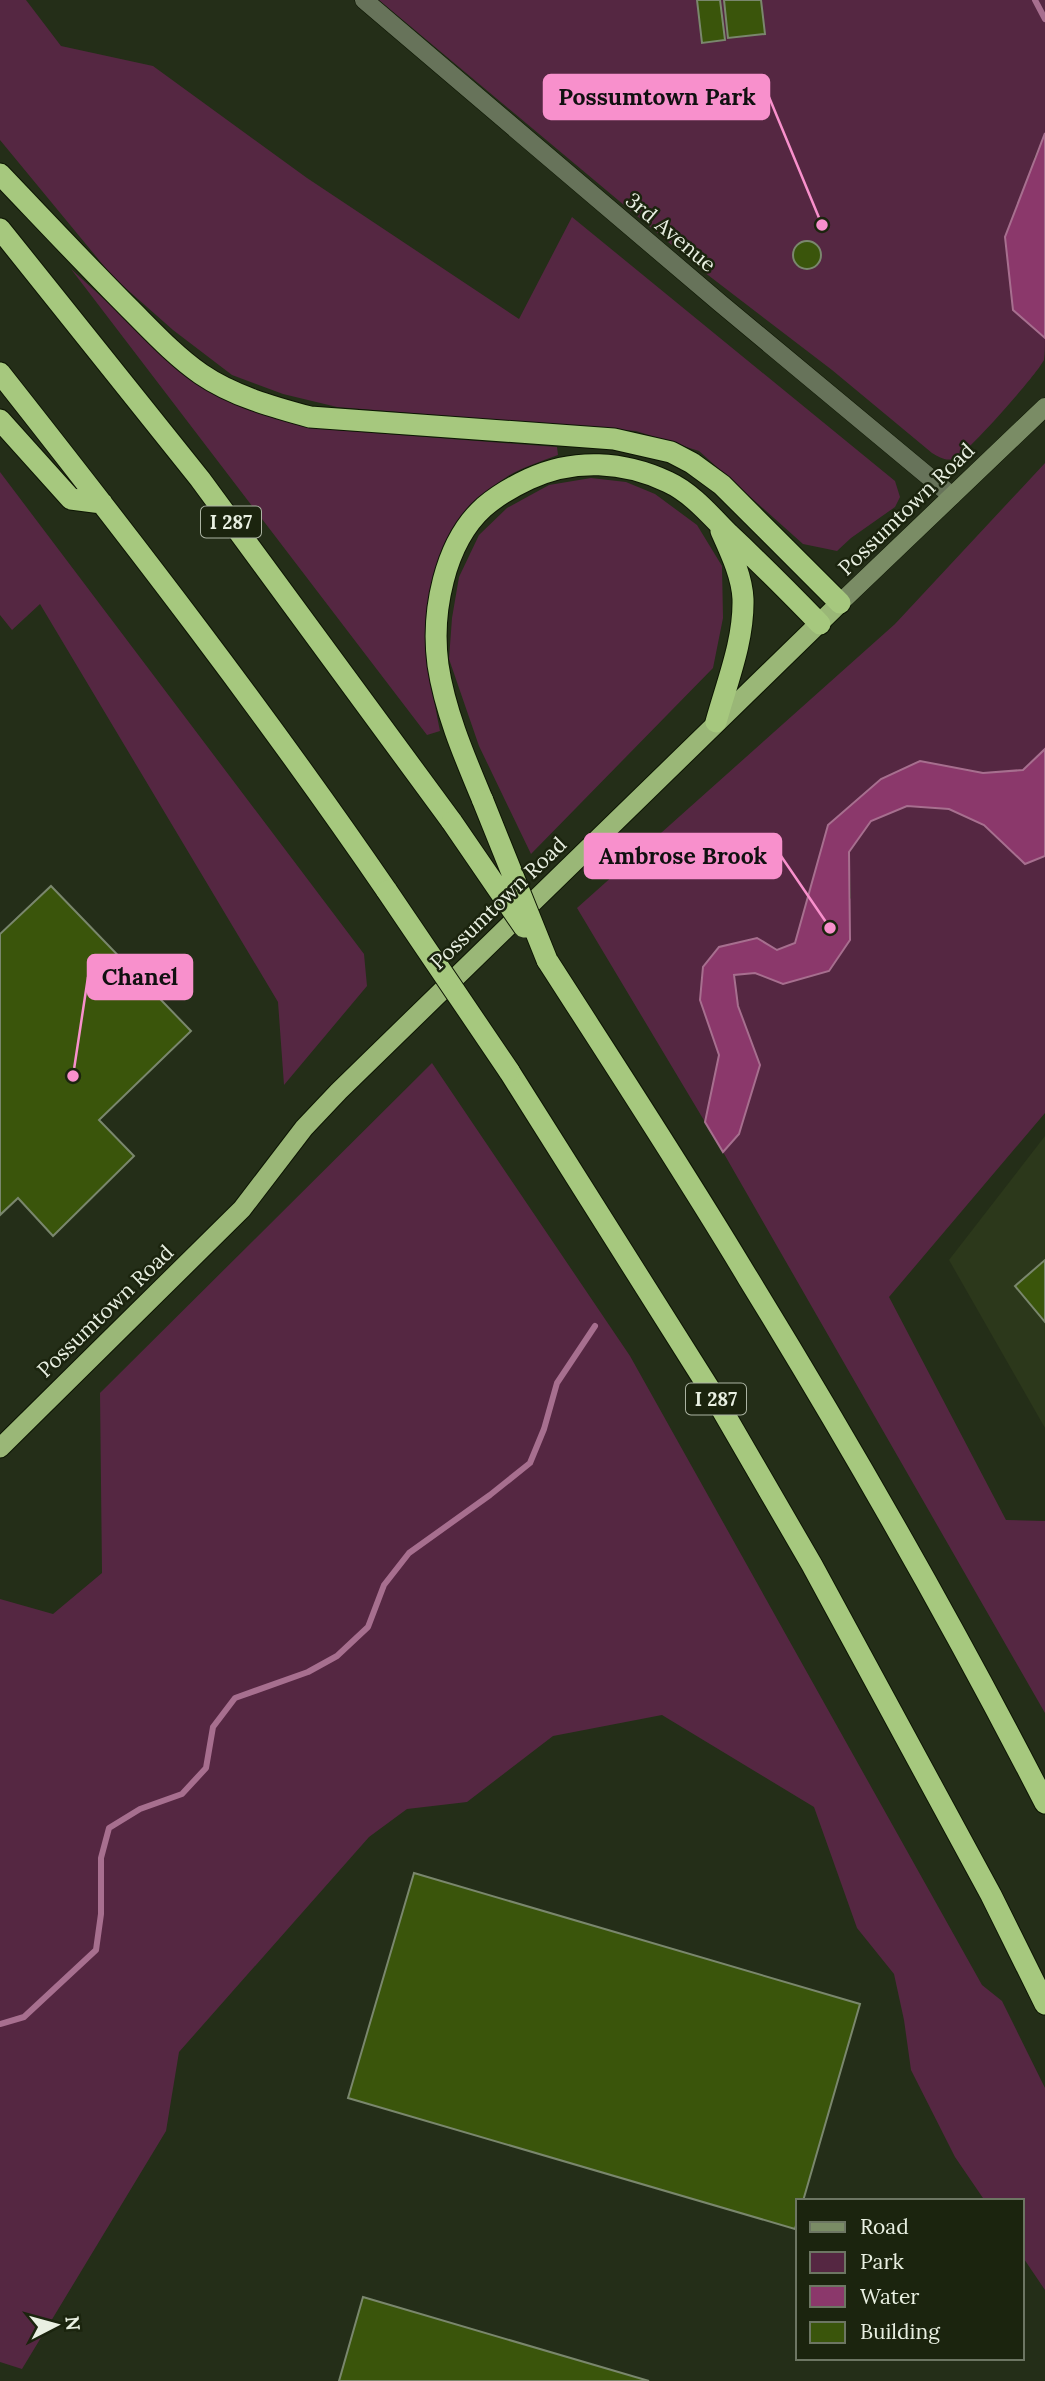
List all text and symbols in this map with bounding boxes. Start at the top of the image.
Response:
callout: Possumtown Park [544,75,769,119]
text: Possumtown Park [558,82,756,111]
street label: 3rd Avenue [620,186,722,278]
street label: Possumtown Road [832,437,980,581]
road number: I 287 [201,506,261,538]
street label: Possumtown Road [424,831,572,975]
callout: Ambrose Brook [585,834,781,878]
text: Ambrose Brook [599,841,768,870]
callout: Chanel [88,955,192,999]
text: Chanel [102,962,178,991]
street label: Possumtown Road [31,1239,179,1383]
road number: I 287 [686,1384,746,1414]
legend [796,2199,1024,2360]
text: Road [860,2213,909,2240]
text: Park [860,2248,904,2275]
text: Water [860,2283,919,2310]
north arrow [21,2290,91,2360]
text: N [60,2315,86,2332]
text: Building [860,2318,940,2345]

